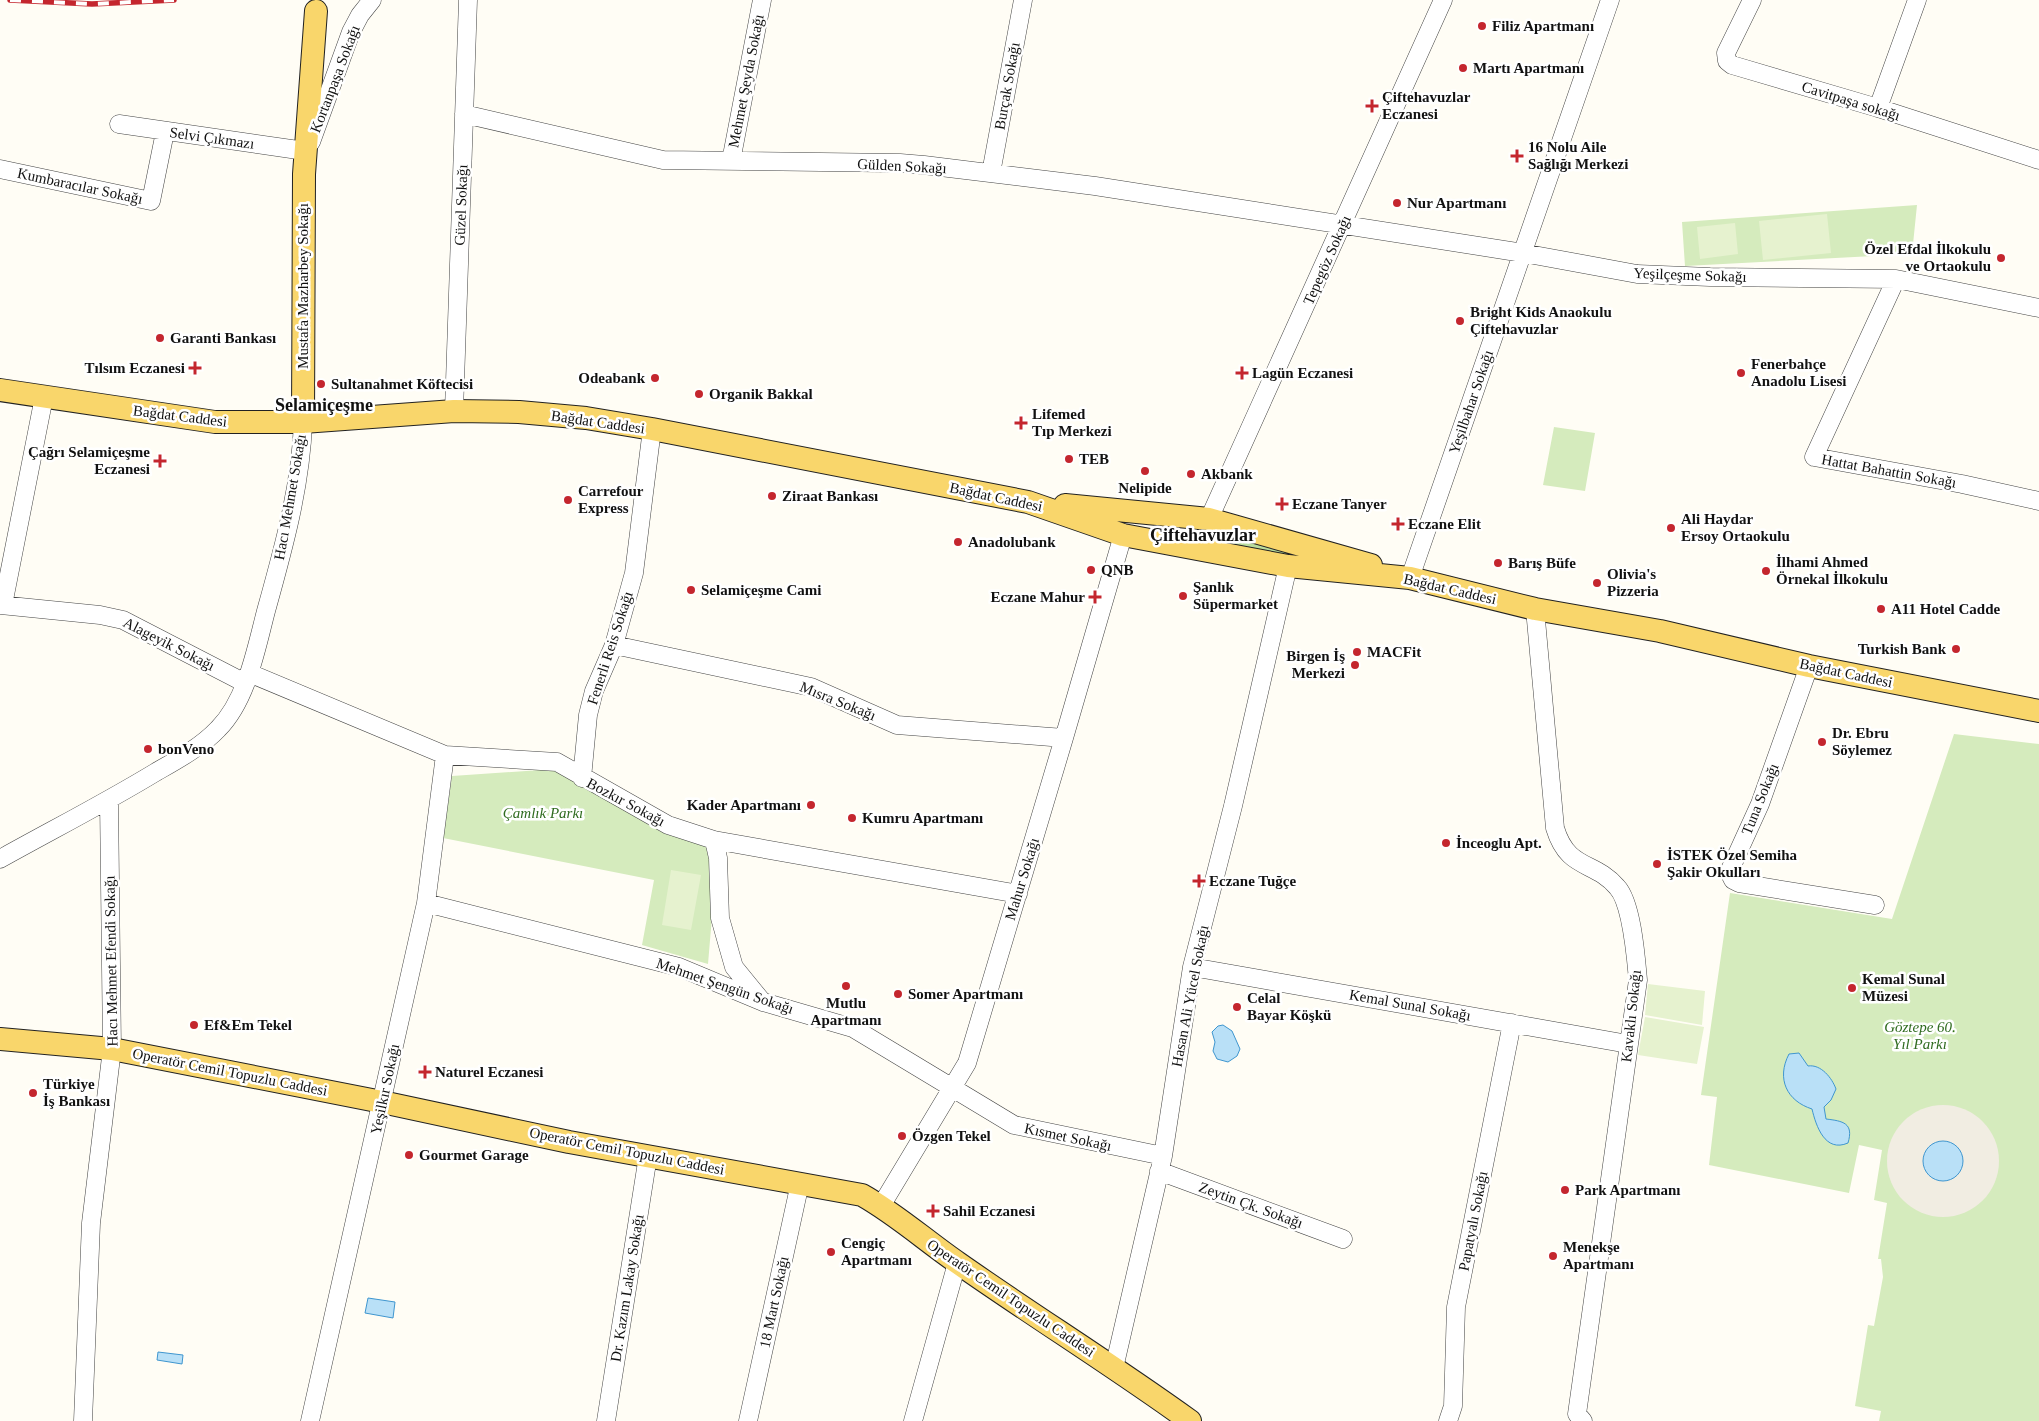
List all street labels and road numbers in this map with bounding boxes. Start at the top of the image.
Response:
street label: Mehmet Şeyda Sokağı [725,13,767,149]
street label: Kortanpaşa Sokağı [307,23,363,135]
street label: Burçak Sokağı [991,41,1023,131]
street label: Cavitpaşa sokağı [1800,78,1902,124]
street label: Selvi Çıkmazı [169,124,255,152]
street label: Gülden Sokağı [857,156,947,176]
street label: Güzel Sokağı [452,164,470,246]
street label: Kumbaracılar Sokağı [16,165,144,207]
street label: Mustafa Mazharbey Sokağı [295,203,311,369]
street label: Tepegöz Sokağı [1300,213,1354,307]
street label: Yeşilçeşme Sokağı [1633,265,1747,285]
street label: Yeşilbahar Sokağı [1446,348,1496,456]
street label: Bağdat Caddesi [132,402,228,430]
street label: Bağdat Caddesi [550,407,646,437]
street label: Hacı Mehmet Sokağı [271,433,309,561]
street label: Hattat Bahattin Sokağı [1820,451,1958,491]
street label: Bağdat Caddesi [948,479,1044,515]
street label: Bağdat Caddesi [1402,571,1498,607]
street label: Fenerli Reis Sokağı [584,589,636,707]
street label: Alageyik Sokağı [121,614,217,674]
street label: Bağdat Caddesi [1798,655,1894,691]
street label: Mısra Sokağı [798,679,878,723]
street label: Tuna Sokağı [1738,761,1782,837]
street label: Bozkır Sokağı [584,775,668,829]
street label: Mahur Sokağı [1002,836,1042,922]
street label: Hacı Mehmet Efendi Sokağı [102,875,120,1047]
street label: Hasan Ali Yücel Sokağı [1168,924,1212,1068]
street label: Mehmet Şengün Sokağı [654,955,796,1017]
street label: Kavaklı Sokağı [1618,969,1644,1063]
street label: Kemal Sunal Sokağı [1348,986,1472,1024]
street label: Yeşilkır Sokağı [368,1042,402,1136]
street label: Operatör Cemil Topuzlu Caddesi [131,1045,329,1099]
street label: Kısmet Sokağı [1023,1120,1113,1154]
street label: Operatör Cemil Topuzlu Caddesi [528,1124,726,1178]
street label: Papatyalı Sokağı [1455,1170,1491,1272]
street label: Zeytin Çk. Sokağı [1197,1179,1305,1231]
street label: Dr. Kazım Lakay Sokağı [607,1213,647,1363]
street label: Operatör Cemil Topuzlu Caddesi [924,1236,1098,1360]
street label: 18 Mart Sokağı [756,1255,792,1349]

